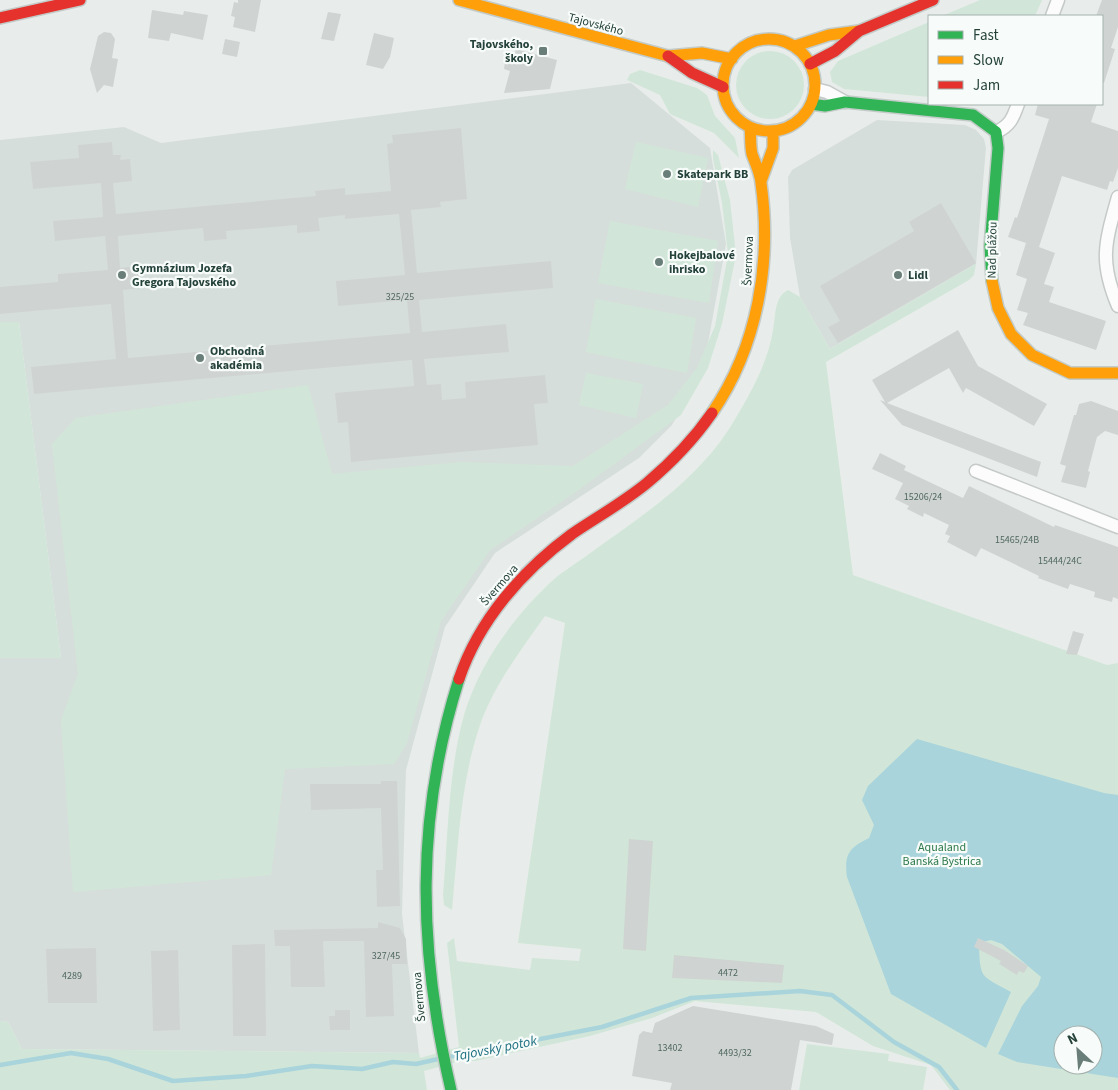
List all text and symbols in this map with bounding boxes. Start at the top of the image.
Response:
street label: Tajovského [566,9,625,40]
legend [928,15,1103,105]
text: Fast [973,25,999,46]
place label: Tajovského, školy [470,36,534,67]
marker: Tajovského, školy [537,45,549,57]
text: Slow [973,50,1004,71]
text: Jam [973,75,1000,96]
place label: Skatepark BB [677,166,748,183]
marker: Skatepark BB [661,168,673,180]
street label: Nad plážou [984,222,1001,278]
street label: Švermova [739,236,758,286]
place label: Hokejbalové ihrisko [669,247,735,278]
marker: Hokejbalové ihrisko [653,256,665,268]
place label: Gymnázium Jozefa Gregora Tajovského [132,260,236,291]
place label: Lidl [908,267,928,284]
marker: Gymnázium Jozefa Gregora Tajovského [116,269,128,281]
marker: Lidl [892,269,904,281]
house number: 325/25 [386,290,414,304]
place label: Obchodná akadémia [210,343,264,374]
marker: Obchodná akadémia [194,352,206,364]
house number: 15206/24 [904,490,942,504]
house number: 15465/24B [995,533,1039,547]
house number: 15444/24C [1038,554,1082,568]
street label: Švermova [477,561,522,610]
park label: Aqualand Banská Bystrica [903,839,981,870]
house number: 327/45 [372,949,400,963]
house number: 4472 [718,966,738,980]
house number: 4289 [62,969,82,983]
street label: Švermova [409,971,430,1023]
north arrow [1053,1025,1103,1075]
text: N [1064,1028,1081,1050]
water label: Tajovský potok [452,1031,539,1067]
house number: 13402 [658,1041,682,1055]
house number: 4493/32 [718,1046,752,1060]

